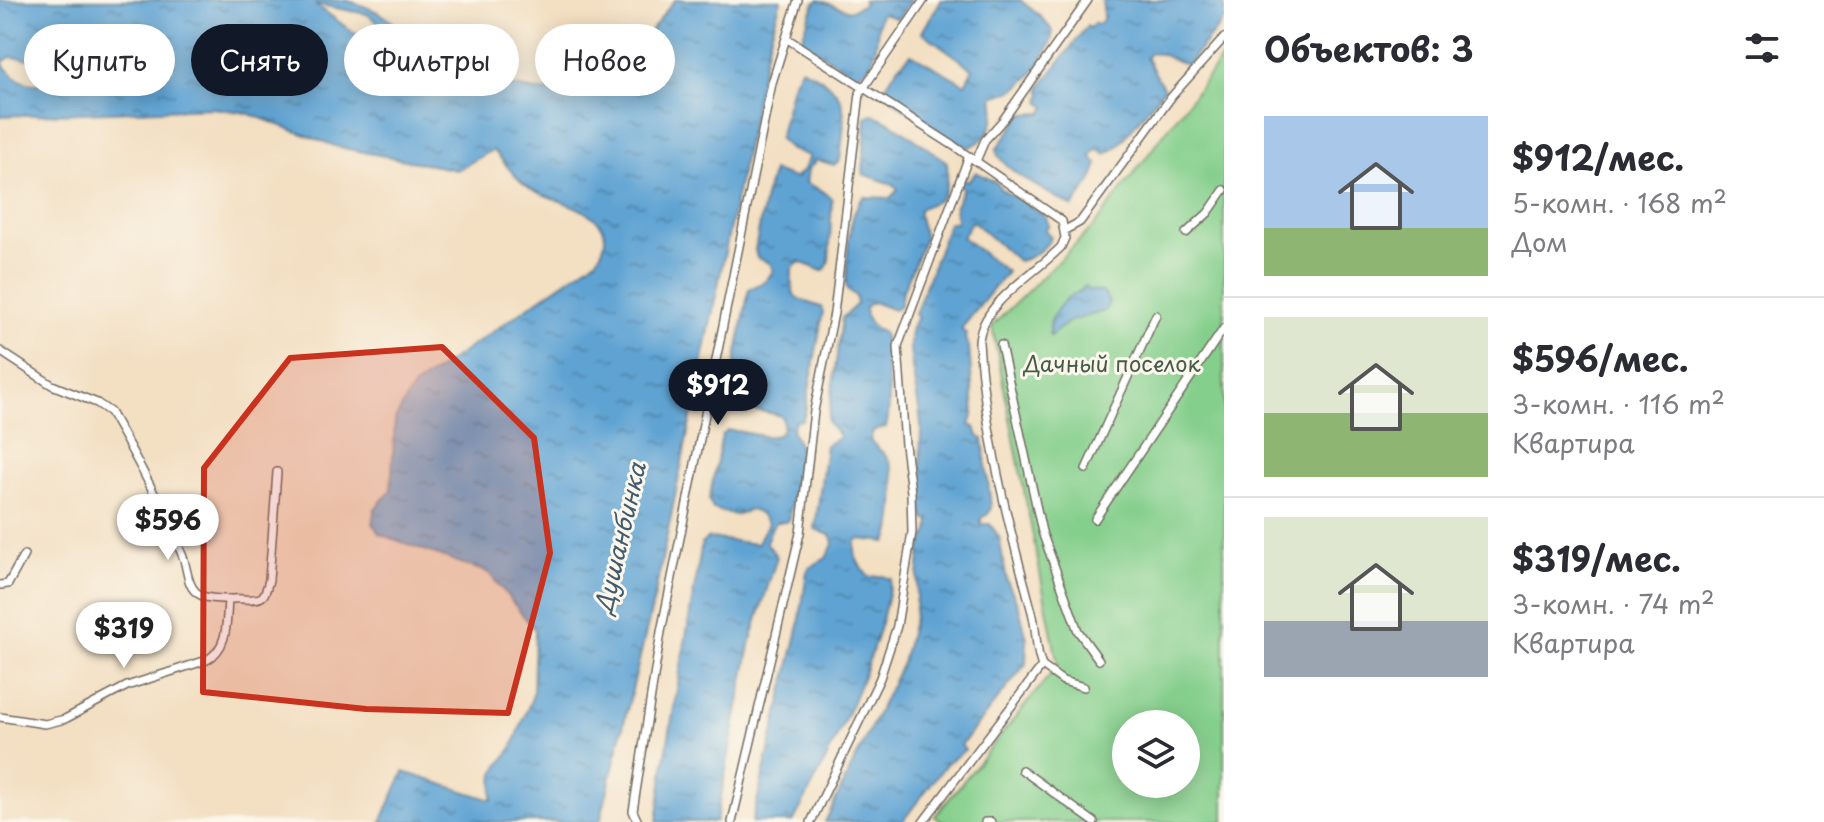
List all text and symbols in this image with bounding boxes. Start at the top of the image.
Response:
text: Объектов: 3 [1264,22,1474,74]
chip: Купить [24,24,175,96]
chip: Снять [191,24,328,96]
chip: Фильтры [344,24,519,96]
chip: Новое [535,24,675,96]
icon: filters [1740,26,1784,70]
text: $912/мес. [1512,131,1684,183]
icon: home [1328,148,1424,244]
text: 5-комн. · 168 m² [1512,183,1727,222]
text: Дом [1512,222,1568,261]
text: $596/мес. [1512,332,1689,384]
park label: Дачный поселок [1022,346,1202,379]
icon: home [1328,349,1424,445]
pin: $912 [671,359,765,427]
text: $912 [687,365,749,404]
text: 3-комн. · 116 m² [1512,384,1725,423]
text: Квартира [1512,423,1635,462]
water label: Душанбинка [584,458,654,618]
pin: $596 [121,494,215,562]
text: $596 [135,500,201,539]
text: $319/мес. [1512,532,1681,584]
icon: home [1328,549,1424,645]
text: 3-комн. · 74 m² [1512,584,1715,623]
pin: $319 [77,602,171,670]
text: $319 [94,608,154,647]
text: Квартира [1512,623,1635,662]
map controls [1112,710,1200,798]
button: layers [1112,710,1200,798]

